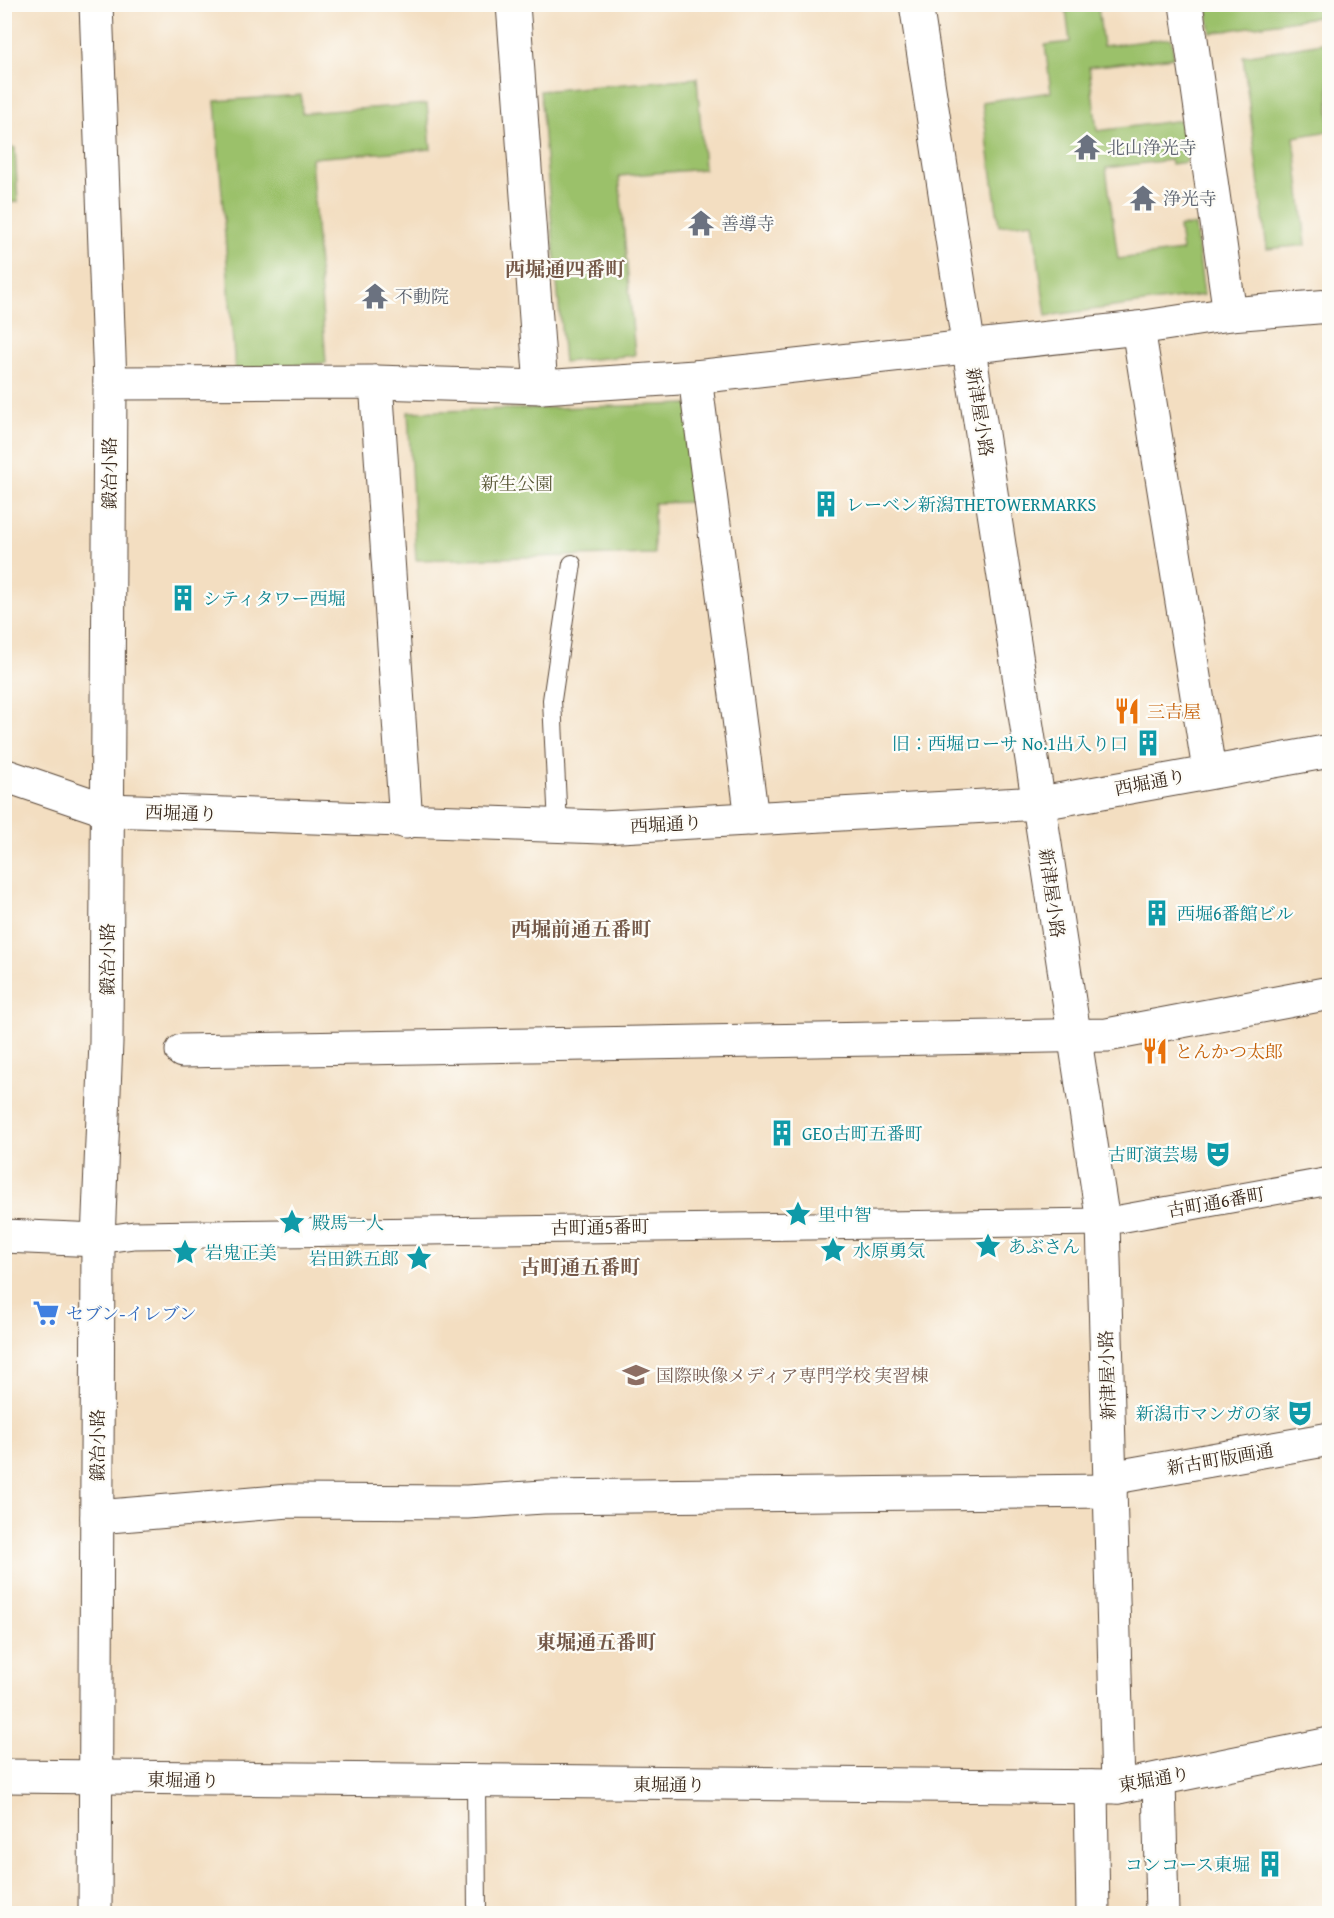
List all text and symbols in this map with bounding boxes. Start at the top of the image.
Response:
temple icon: 北山浄光寺 [1072,132,1102,162]
place label: 北山浄光寺 [1107,134,1197,161]
temple icon: 浄光寺 [1128,183,1158,213]
place label: 浄光寺 [1163,185,1217,212]
temple icon: 善導寺 [686,208,716,238]
place label: 善導寺 [721,210,775,237]
district label: 西堀通四番町 [505,254,626,283]
temple icon: 不動院 [360,281,390,311]
place label: 不動院 [395,283,449,310]
street label: 新津屋小路 [960,365,1000,459]
street label: 鍛冶小路 [96,437,123,509]
park label: 新生公園 [481,470,553,497]
building icon: レーベン新潟THETOWERMARKS [811,489,841,519]
place label: レーベン新潟THETOWERMARKS [846,491,1097,518]
building icon: シティタワー西堀 [168,583,198,613]
place label: シティタワー西堀 [203,585,346,612]
restaurant icon: 三吉屋 [1112,696,1142,726]
place label: 三吉屋 [1147,698,1201,725]
building icon: 旧：西堀ローサ No.1出入り口 [1133,728,1163,758]
place label: 旧：西堀ローサ No.1出入り口 [892,730,1128,757]
street label: 西堀通り [1112,762,1188,802]
street label: 西堀通り [145,798,217,828]
street label: 西堀通り [629,809,703,839]
street label: 新津屋小路 [1032,847,1072,939]
building icon: 西堀6番館ビル [1142,898,1172,928]
place label: 西堀6番館ビル [1177,900,1294,927]
district label: 西堀前通五番町 [511,914,652,943]
street label: 鍛冶小路 [94,923,121,995]
restaurant icon: とんかつ太郎 [1140,1036,1170,1066]
place label: とんかつ太郎 [1175,1038,1283,1065]
building icon: GEO古町五番町 [767,1118,797,1148]
place label: GEO古町五番町 [802,1120,923,1147]
theatre icon: 古町演芸場 [1203,1139,1233,1169]
place label: 古町演芸場 [1108,1141,1198,1168]
street label: 古町通6番町 [1165,1180,1267,1224]
place icon: 里中智 [783,1199,813,1229]
place label: 里中智 [818,1201,872,1228]
place icon: 殿馬一人 [277,1207,307,1237]
place label: 殿馬一人 [312,1209,384,1236]
street label: 古町通5番町 [550,1213,650,1241]
place icon: あぶさん [973,1231,1003,1261]
place label: あぶさん [1008,1233,1080,1260]
place icon: 水原勇気 [818,1235,848,1265]
place icon: 岩鬼正美 [170,1237,200,1267]
place label: 水原勇気 [853,1237,925,1264]
place label: 岩鬼正美 [205,1239,277,1266]
place icon: 岩田鉄五郎 [404,1243,434,1273]
place label: 岩田鉄五郎 [309,1245,399,1272]
district label: 古町通五番町 [520,1252,641,1281]
supermarket icon: セブン-イレブン [31,1298,61,1328]
place label: セブン-イレブン [66,1300,197,1327]
street label: 新津屋小路 [1092,1330,1122,1420]
school or university icon: 国際映像メディア専門学校 実習棟 [621,1360,651,1390]
place label: 国際映像メディア専門学校 実習棟 [656,1362,929,1389]
theatre icon: 新潟市マンガの家 [1285,1398,1315,1428]
place label: 新潟市マンガの家 [1136,1400,1280,1427]
street label: 鍛冶小路 [84,1409,111,1481]
street label: 新古町版画通 [1164,1436,1276,1482]
district label: 東堀通五番町 [536,1627,657,1656]
street label: 東堀通り [1116,1759,1192,1799]
street label: 東堀通り [147,1766,219,1794]
street label: 東堀通り [633,1771,705,1798]
building icon: コンコース東堀 [1255,1849,1285,1879]
place label: コンコース東堀 [1125,1851,1250,1878]

